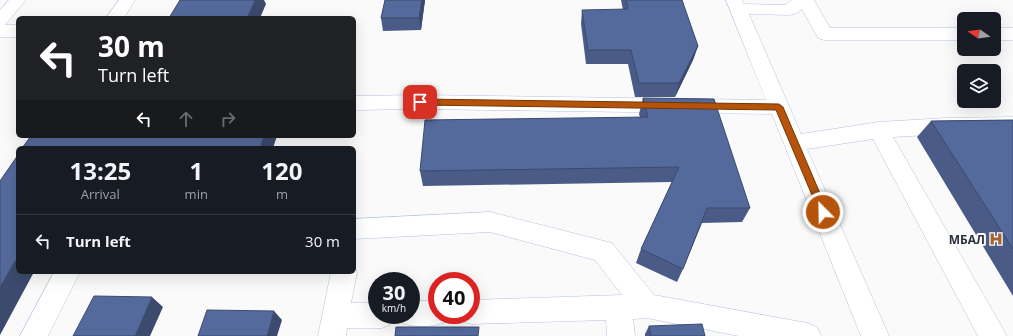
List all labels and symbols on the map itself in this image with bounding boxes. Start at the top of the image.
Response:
north arrow [957,12,1001,56]
pin [403,85,437,119]
position arrow [802,191,844,233]
place label: МБАЛ [949,231,985,248]
hospital icon: МБАЛ [988,231,1004,247]
speed limit sign: 40 [428,272,480,324]

